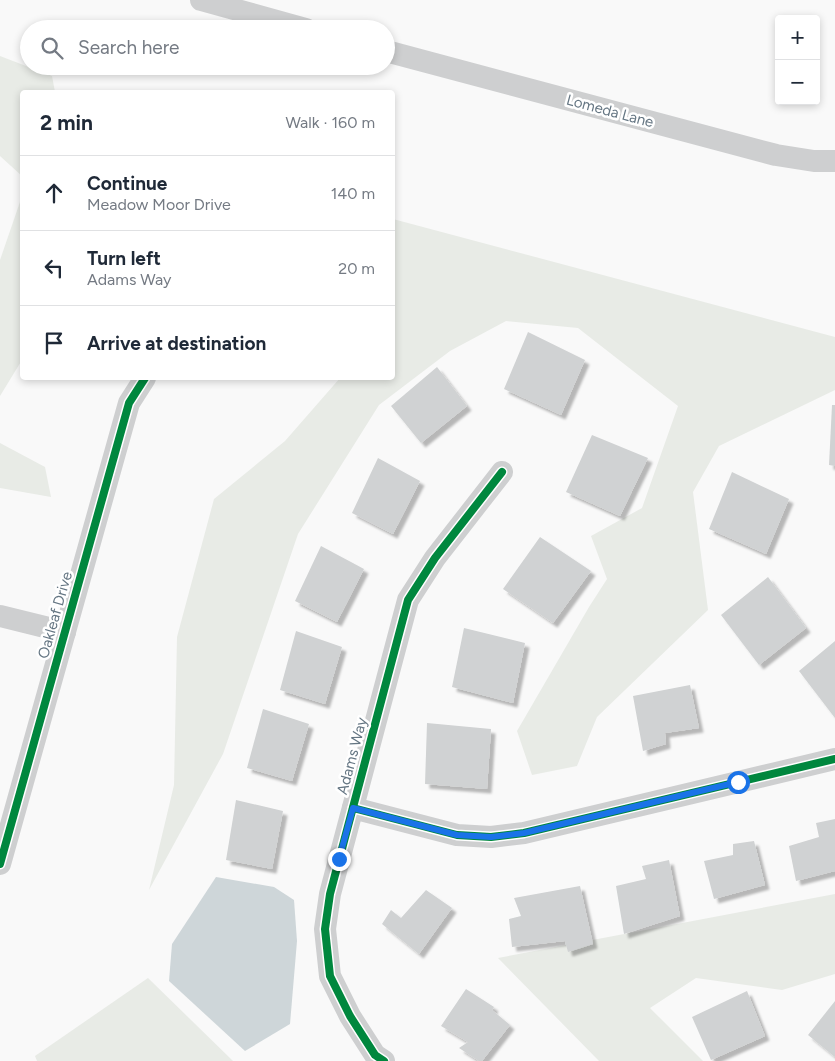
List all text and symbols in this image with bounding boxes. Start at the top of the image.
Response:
map controls [775,15,820,105]
button: + [775,15,820,60]
search box [20,20,395,75]
icon: search [38,34,66,62]
text: Search here [78,36,180,59]
button: − [775,60,820,105]
street label: Lomeda Lane [564,91,656,131]
text: 2 min [40,110,93,135]
text: Walk · 160 m [285,113,375,132]
text: Continue [87,172,167,195]
icon: ahead [40,179,68,207]
text: 140 m [331,184,375,203]
text: Meadow Moor Drive [87,195,231,214]
text: Turn left [87,247,161,270]
icon: left [40,254,68,282]
text: 20 m [338,259,375,278]
text: Adams Way [87,270,171,289]
icon: arrive [40,329,68,357]
text: Arrive at destination [87,332,266,355]
street label: Oakleaf Drive [34,569,76,661]
street label: Adams Way [333,715,371,797]
route start [727,771,750,794]
route end [328,848,351,871]

